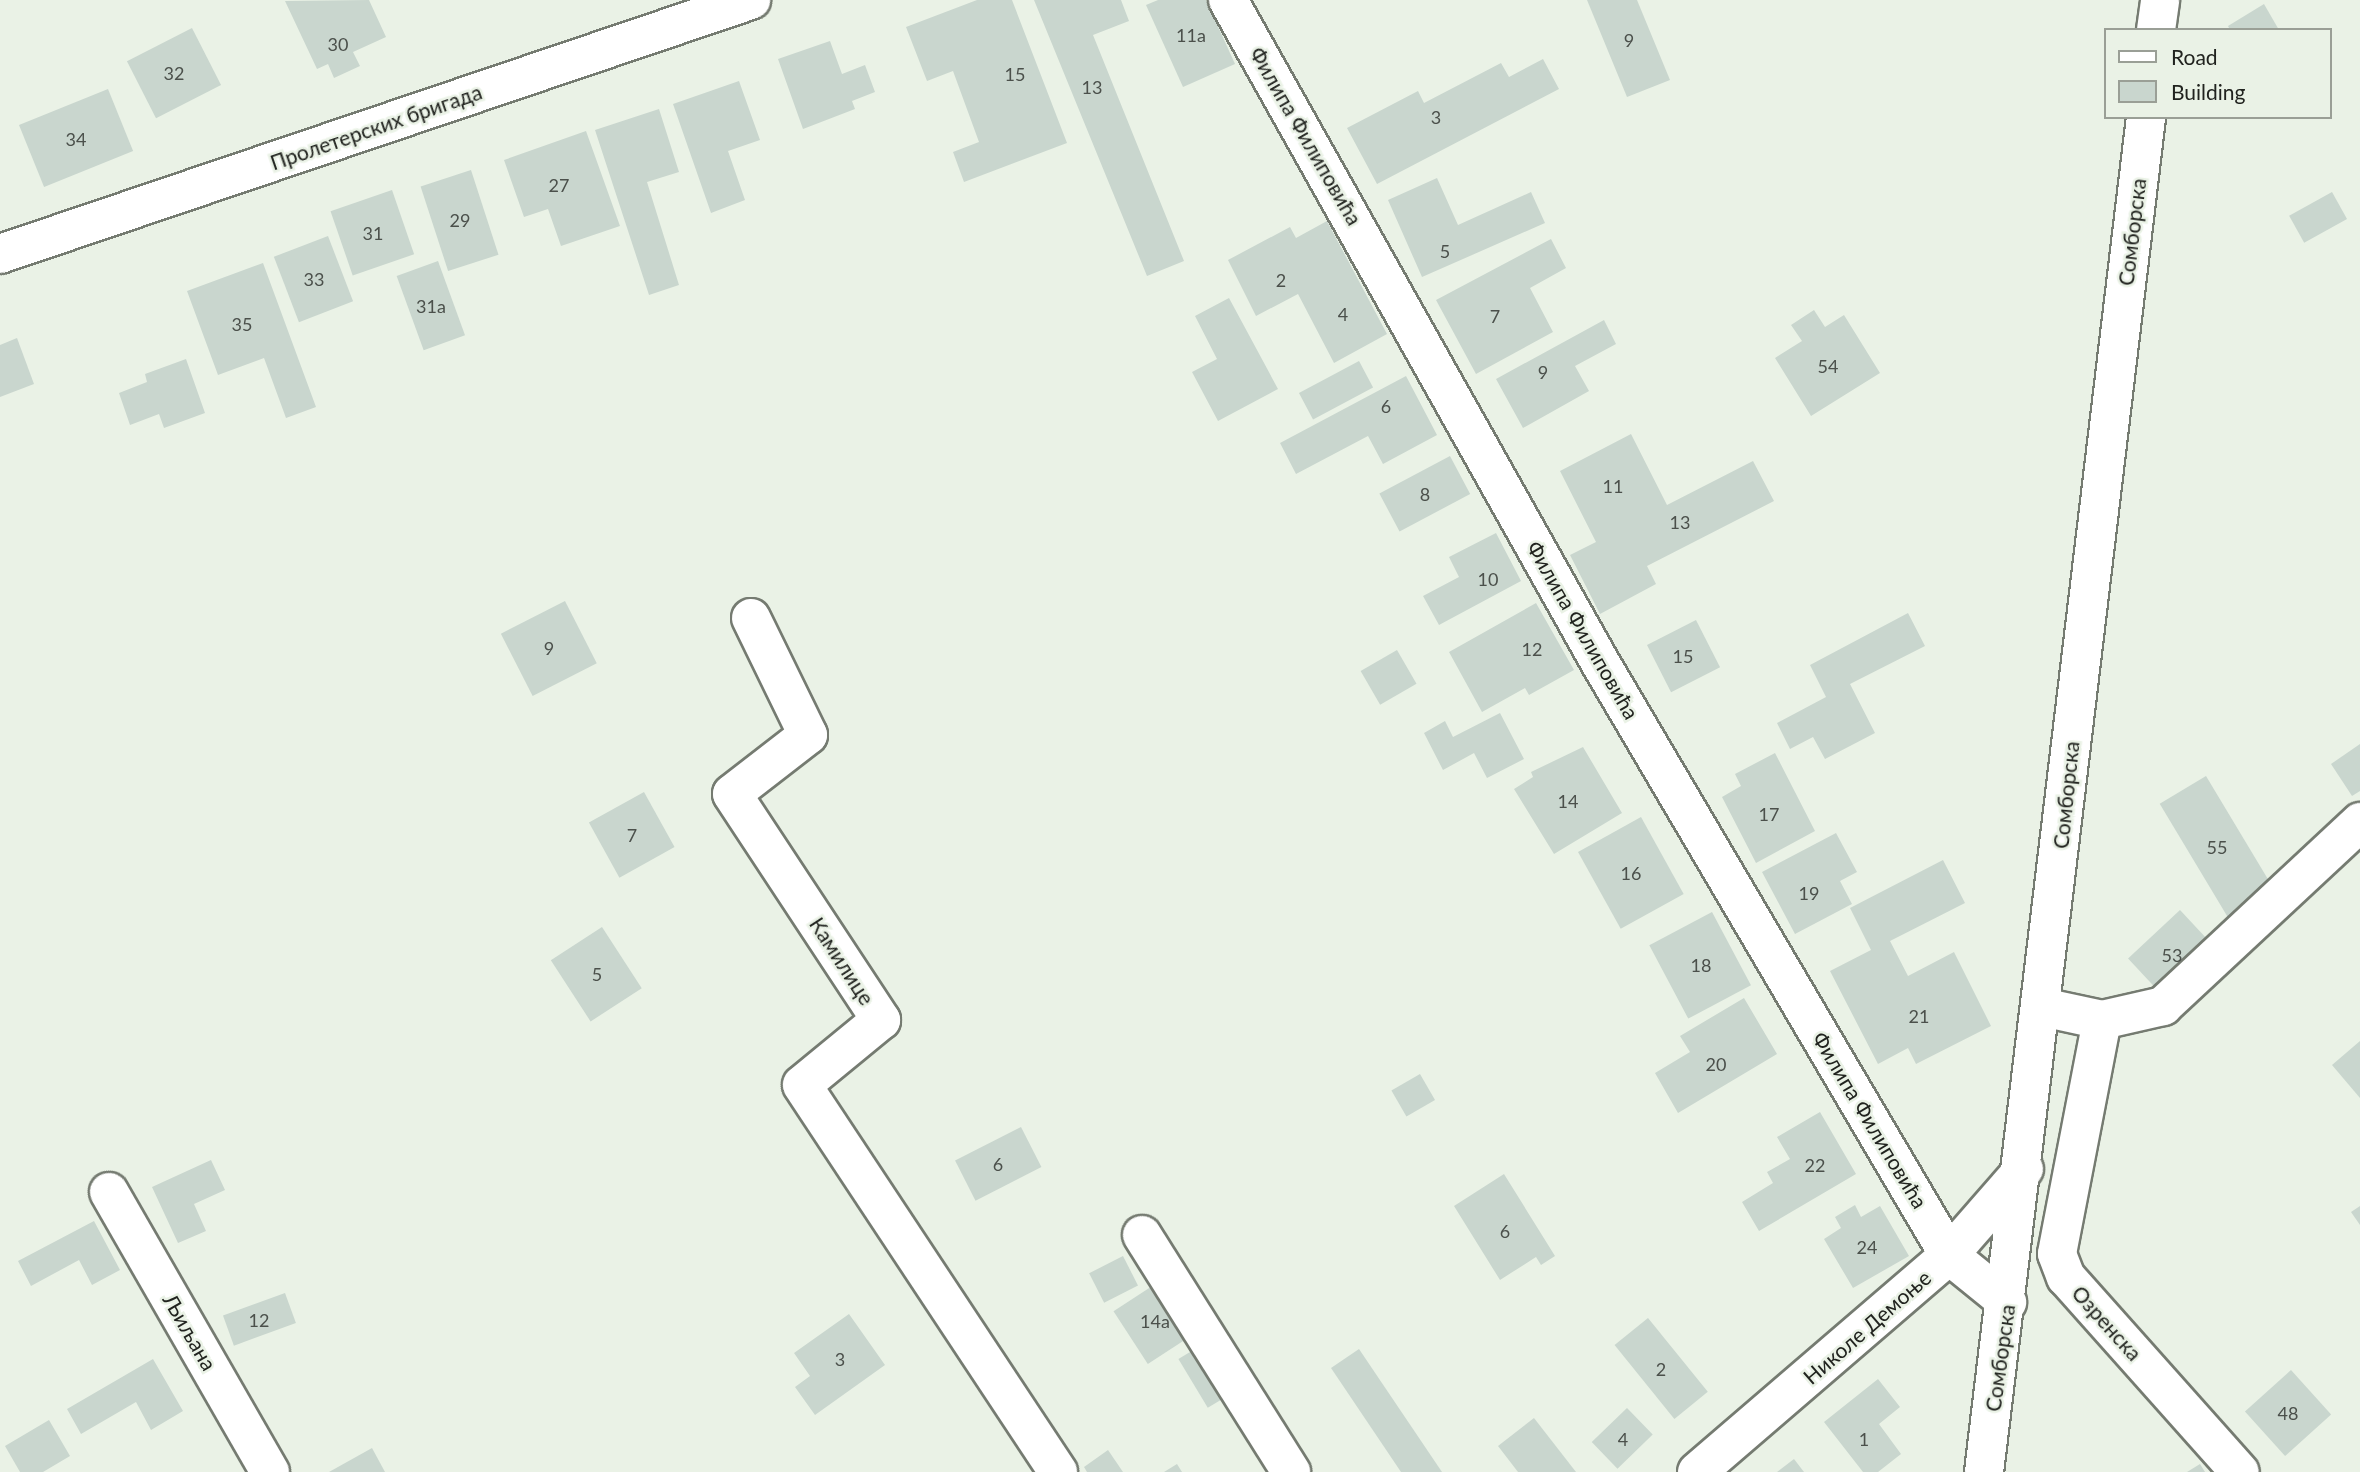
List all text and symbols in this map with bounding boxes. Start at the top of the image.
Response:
house number: 11a [1176,24,1206,46]
legend [2104,28,2332,119]
house number: 9 [1624,29,1634,51]
house number: 30 [328,33,348,55]
street label: Филипа Филиповића [1245,42,1367,230]
text: Road [2171,44,2218,69]
house number: 32 [164,62,184,84]
house number: 15 [1005,63,1025,85]
house number: 13 [1082,76,1102,98]
street label: Пролетерских бригада [267,79,485,175]
text: Building [2171,79,2246,104]
house number: 3 [1431,106,1441,128]
house number: 34 [66,128,86,150]
house number: 27 [549,174,569,196]
street label: Сомборска [2113,177,2151,287]
house number: 29 [450,209,470,231]
house number: 31 [363,222,383,244]
house number: 5 [1440,240,1450,262]
house number: 33 [304,268,324,290]
house number: 2 [1276,269,1286,291]
house number: 31a [416,295,446,317]
house number: 4 [1338,303,1348,325]
house number: 7 [1490,305,1500,327]
house number: 35 [232,313,252,335]
house number: 54 [1818,355,1838,377]
house number: 9 [1538,361,1548,383]
house number: 6 [1381,395,1391,417]
house number: 11 [1603,475,1623,497]
house number: 8 [1420,483,1430,505]
house number: 13 [1670,511,1690,533]
street label: Филипа Филиповића [1522,536,1644,724]
house number: 10 [1478,568,1498,590]
house number: 9 [544,637,554,659]
house number: 12 [1522,638,1542,660]
house number: 15 [1673,645,1693,667]
street label: Сомборска [2048,740,2084,850]
house number: 14 [1558,790,1578,812]
house number: 17 [1759,803,1779,825]
house number: 7 [627,824,637,846]
house number: 55 [2207,836,2227,858]
house number: 16 [1621,862,1641,884]
house number: 19 [1799,882,1819,904]
street label: Камилице [804,913,880,1009]
house number: 53 [2162,944,2182,966]
house number: 18 [1691,954,1711,976]
house number: 5 [592,963,602,985]
house number: 21 [1909,1005,1929,1027]
street label: Филипа Филиповића [1807,1027,1933,1213]
house number: 20 [1706,1053,1726,1075]
house number: 6 [993,1153,1003,1175]
house number: 22 [1805,1154,1825,1176]
house number: 6 [1500,1220,1510,1242]
house number: 24 [1857,1236,1877,1258]
street label: Николе Демоње [1798,1265,1936,1389]
street label: Озренска [2067,1280,2147,1366]
street label: Љиљана [158,1289,222,1375]
street label: Сомборска [1980,1303,2020,1413]
house number: 12 [249,1309,269,1331]
house number: 14a [1140,1310,1170,1332]
house number: 3 [835,1348,845,1370]
house number: 2 [1656,1358,1666,1380]
house number: 48 [2278,1402,2298,1424]
house number: 4 [1618,1428,1628,1450]
house number: 1 [1859,1428,1869,1450]

